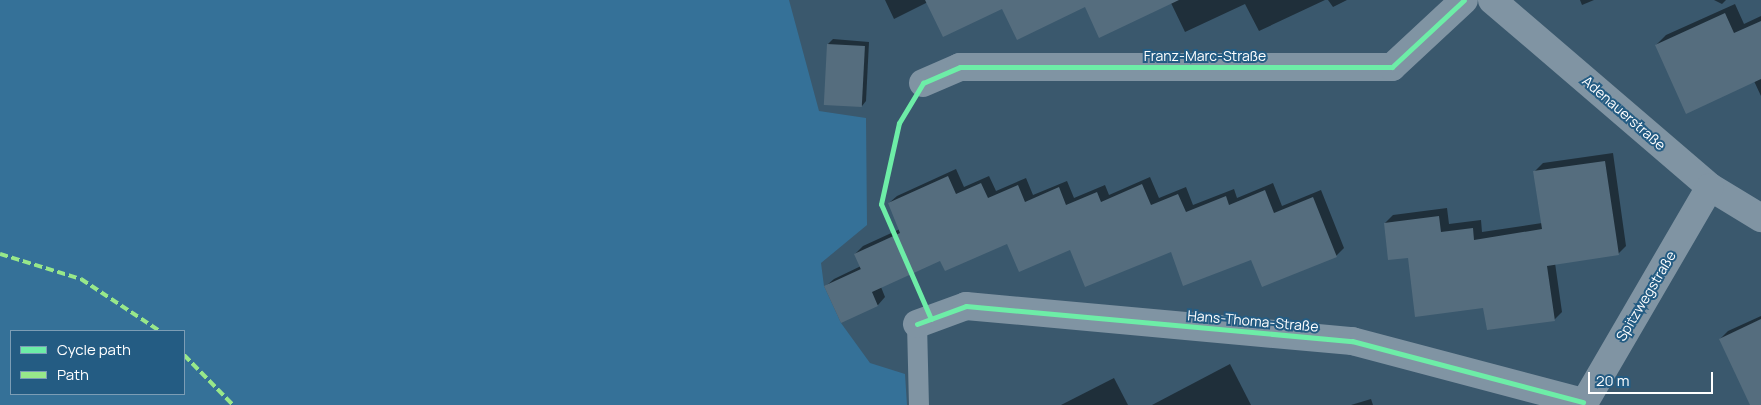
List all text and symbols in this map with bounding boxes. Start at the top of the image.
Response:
street label: Franz-Marc-Straße [1144,48,1266,64]
street label: Adenauerstraße [1579,72,1669,154]
street label: Spitzwegstraße [1612,248,1680,344]
street label: Hans-Thoma-Straße [1187,307,1319,335]
legend [10,330,185,395]
text: Cycle path [57,339,131,360]
scale bar [1591,362,1716,394]
text: Path [57,364,89,385]
text: 20 m [1596,370,1629,391]

